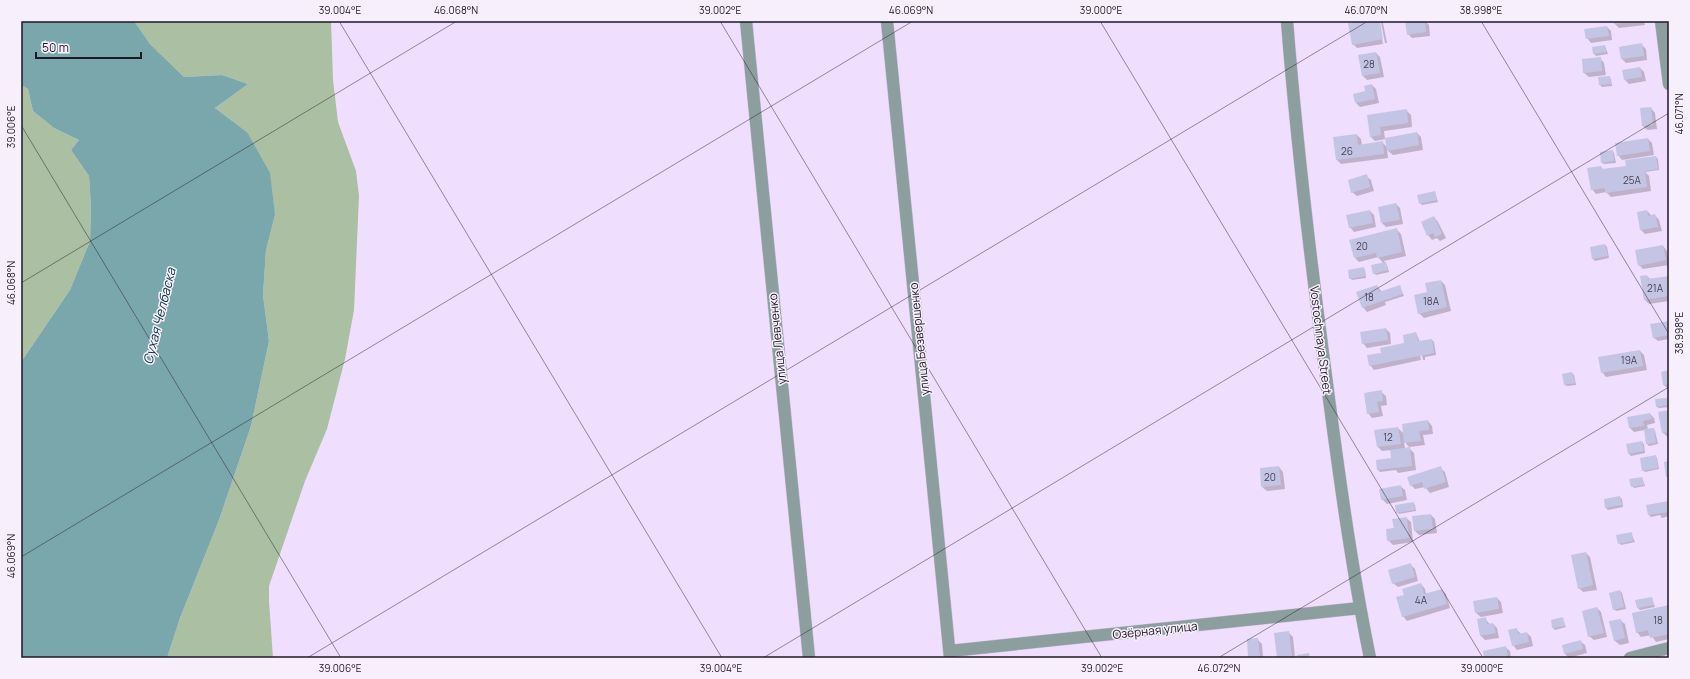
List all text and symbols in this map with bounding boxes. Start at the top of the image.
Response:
text: 39.004°E [319,3,361,17]
text: 46.068°N [434,3,478,17]
text: 39.002°E [699,3,741,17]
text: 46.069°N [889,3,933,17]
text: 39.000°E [1080,3,1123,17]
text: 46.070°N [1344,3,1388,17]
text: 38.998°E [1460,3,1502,17]
scale bar [36,34,141,60]
text: 50 m [42,39,69,56]
house number: 28 [1363,57,1375,71]
text: 46.071°N [1672,93,1686,135]
text: 39.006°E [4,105,18,148]
house number: 26 [1341,144,1353,158]
house number: 25А [1623,173,1642,187]
house number: 20 [1356,239,1368,253]
text: 46.068°N [4,261,18,305]
water label: Сухая Челбаска [138,265,180,366]
house number: 21А [1647,281,1664,295]
street label: улица Безвершенко [905,282,933,396]
street label: Vostochnaya Street [1306,285,1336,395]
house number: 18 [1364,290,1374,304]
street label: улица Левченко [764,293,790,385]
house number: 18А [1423,294,1440,308]
text: 38.998°E [1672,312,1686,354]
house number: 19А [1621,353,1638,367]
house number: 12 [1383,430,1393,444]
house number: 20 [1264,470,1276,484]
text: 46.069°N [4,534,18,578]
house number: 4А [1415,593,1428,607]
house number: 18 [1653,613,1663,627]
street label: Озёрная улица [1112,617,1198,643]
text: 39.006°E [319,661,362,675]
text: 39.004°E [700,661,742,675]
text: 39.002°E [1081,661,1123,675]
text: 46.072°N [1198,661,1241,675]
text: 39.000°E [1461,661,1504,675]

